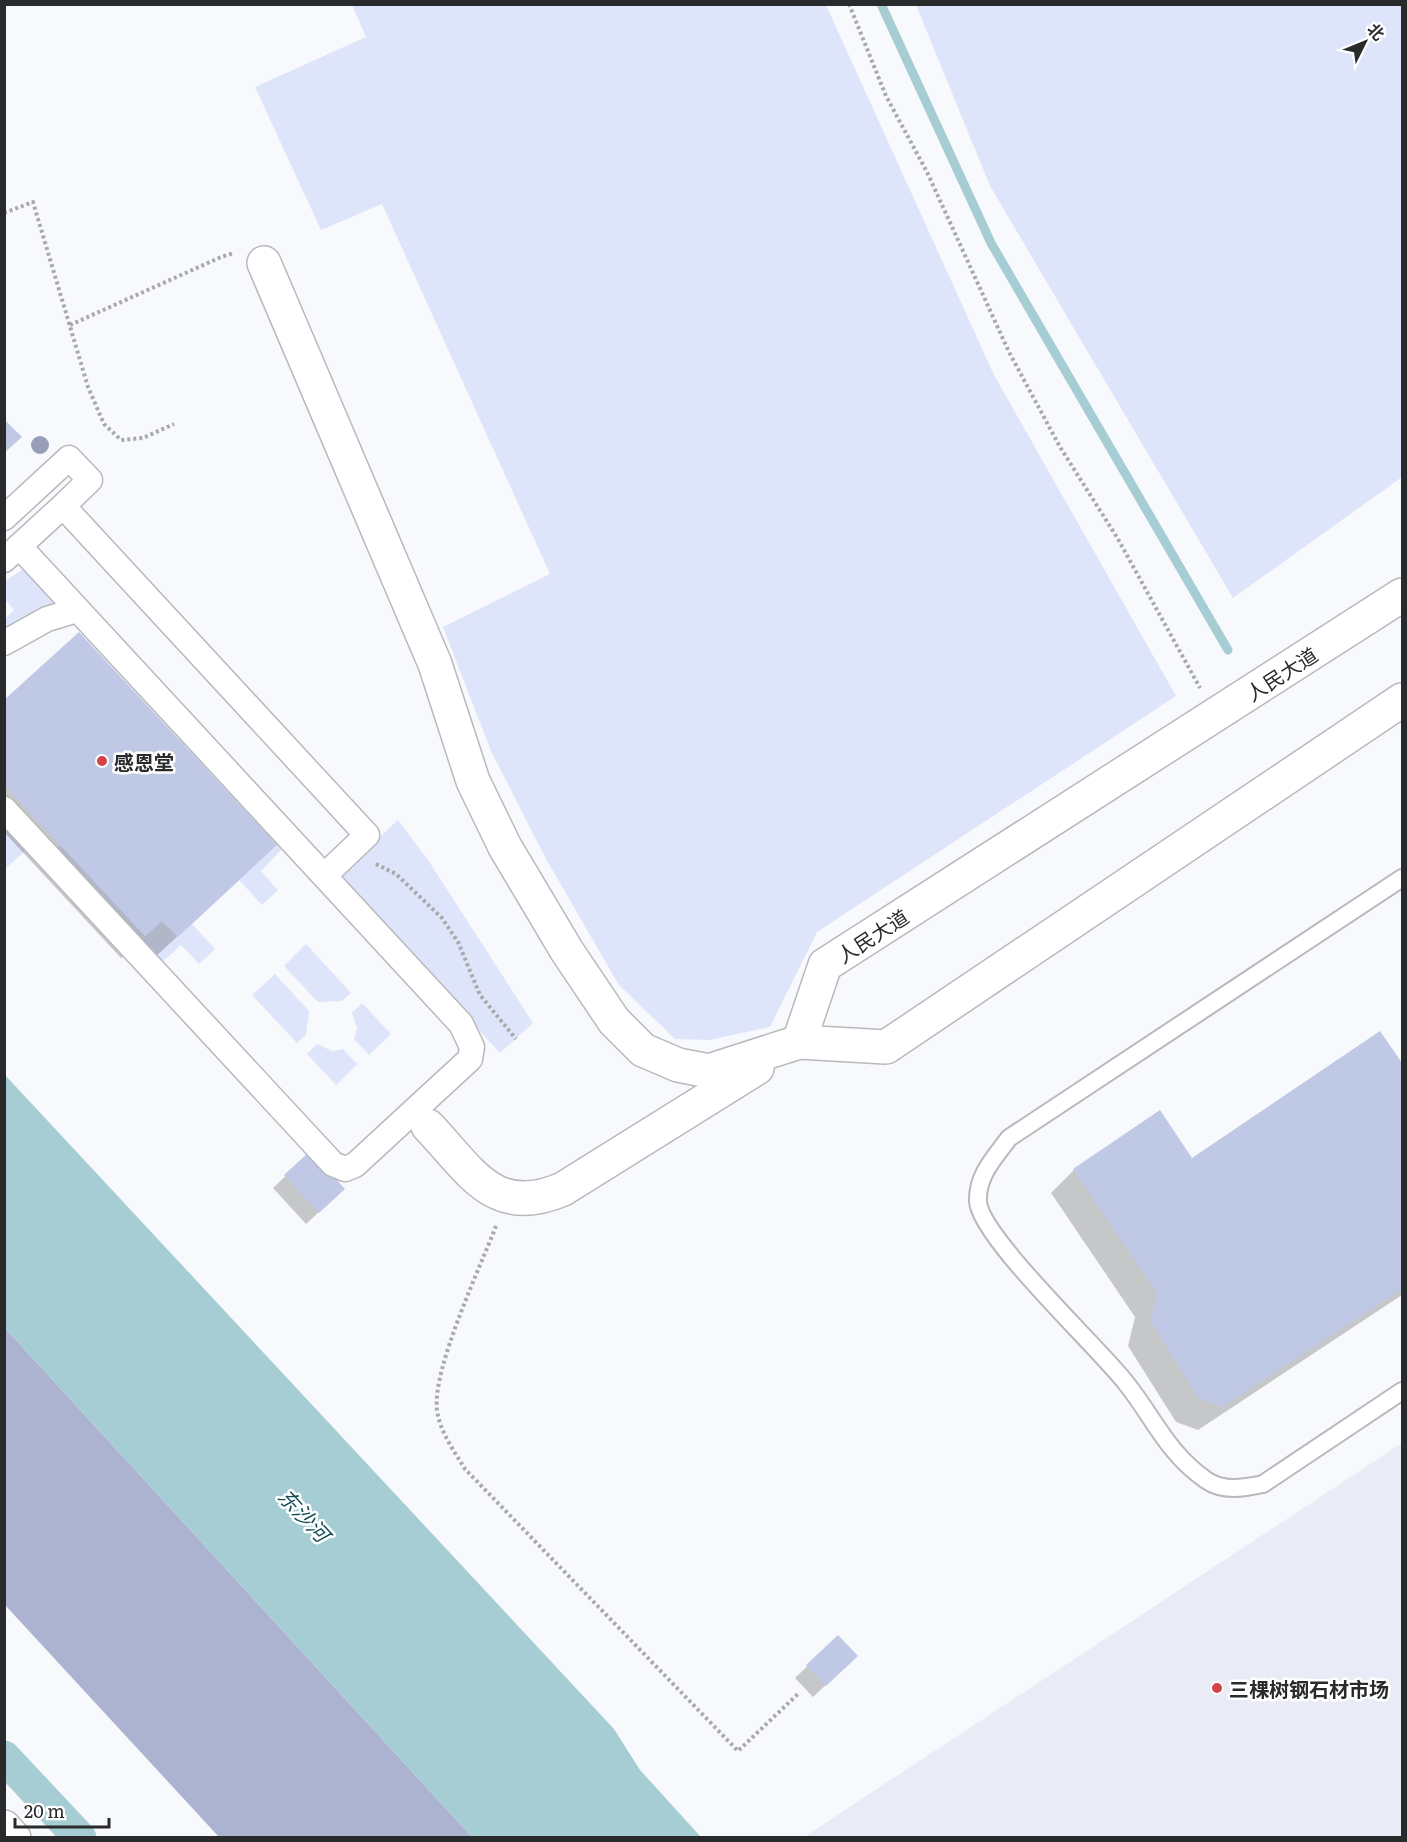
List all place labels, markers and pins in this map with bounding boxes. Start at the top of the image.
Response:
place label: 感恩堂 [114,746,174,776]
marker: 感恩堂 [95,754,109,768]
place label: 三棵树钢石材市场 [1229,1673,1389,1703]
marker: 三棵树钢石材市场 [1210,1681,1224,1695]

